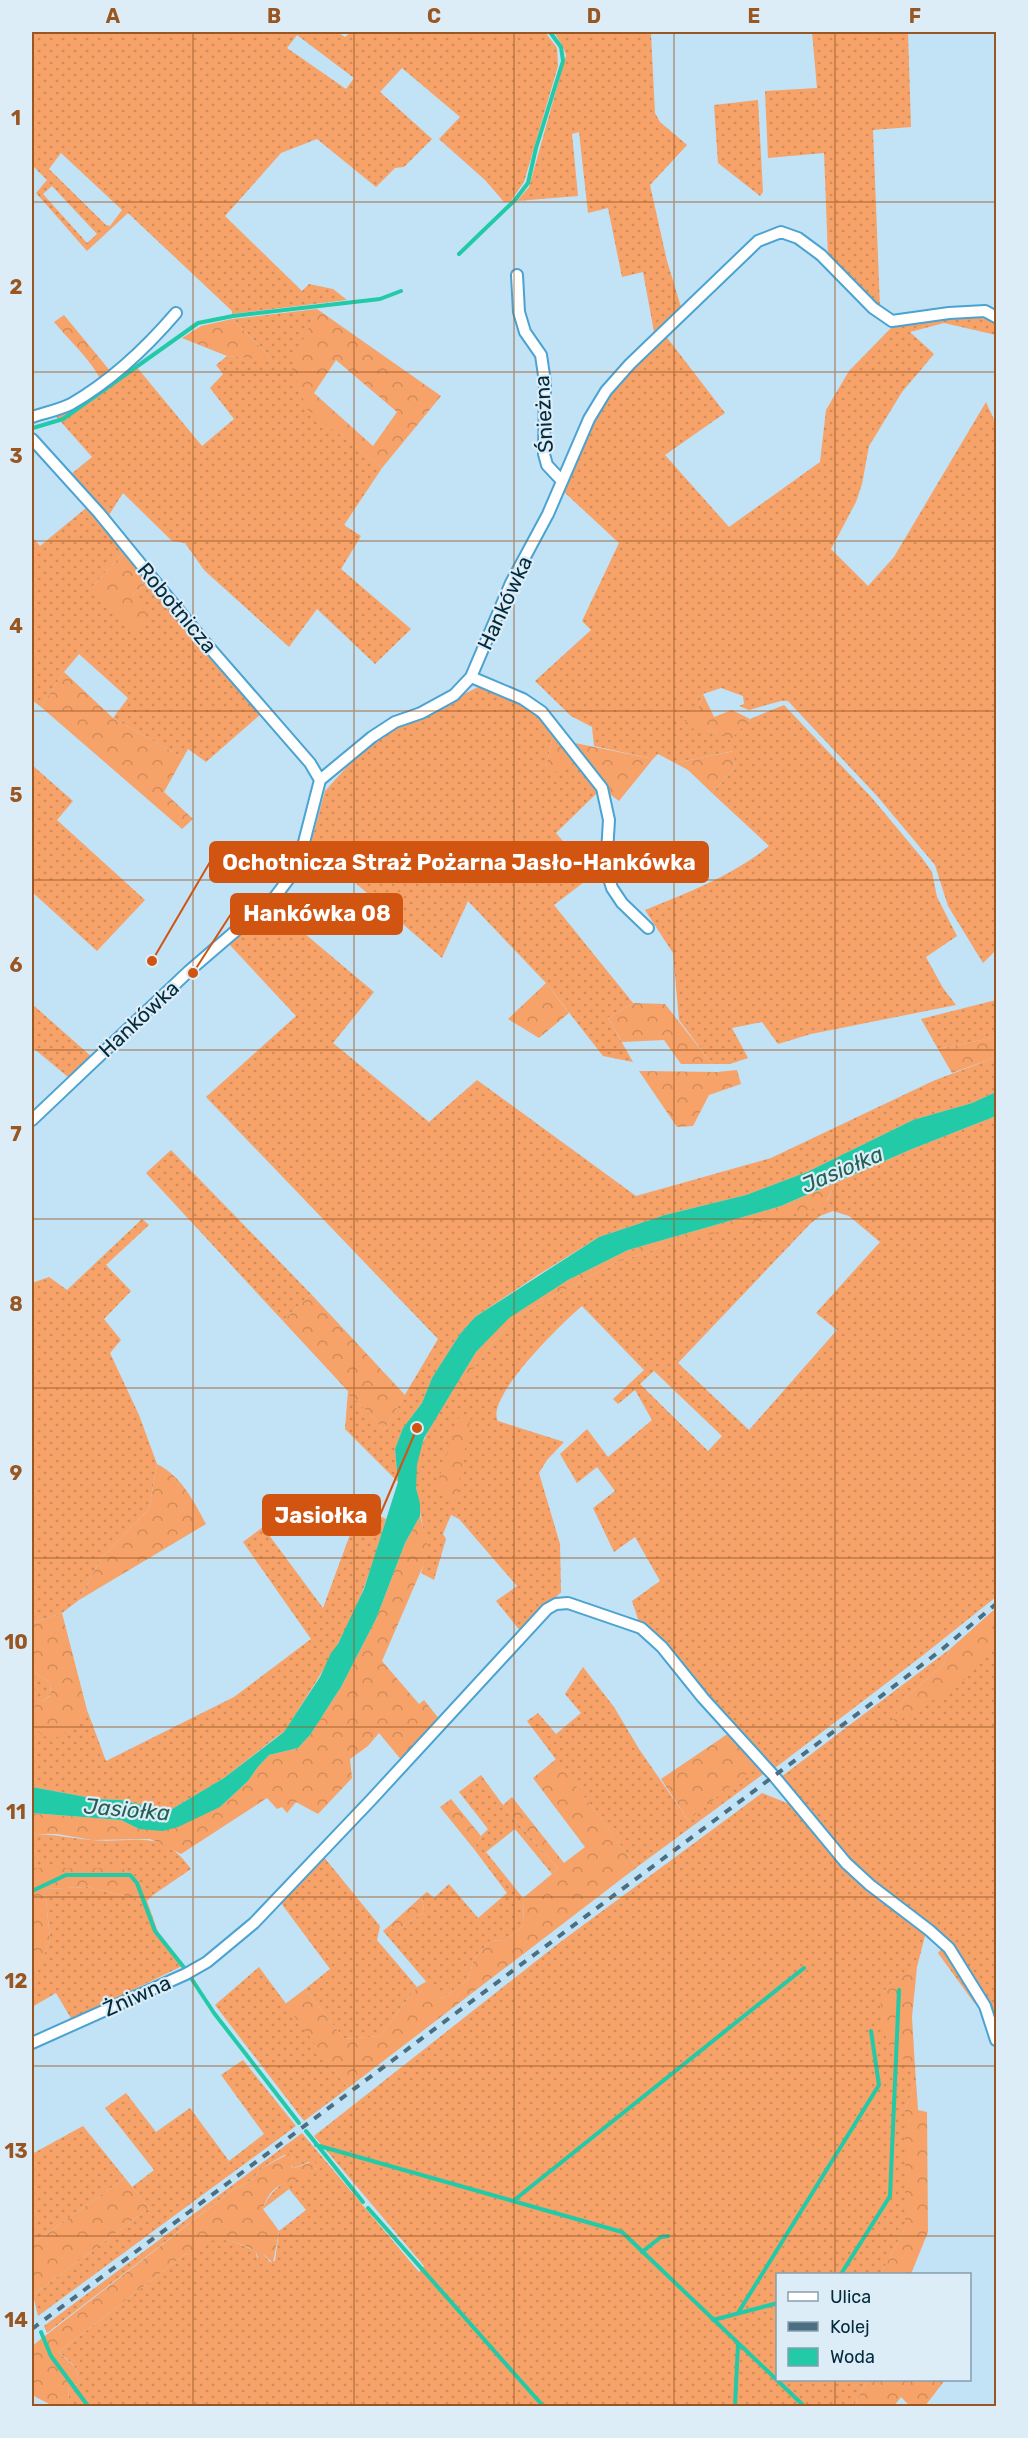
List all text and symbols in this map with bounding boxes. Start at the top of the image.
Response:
text: A [106,4,121,28]
text: B [267,4,281,28]
text: C [427,4,441,28]
text: D [587,4,601,28]
text: E [748,4,760,28]
text: F [909,4,921,28]
text: 1 [11,106,21,130]
text: 2 [10,275,23,299]
street label: Śnieżna [529,375,558,453]
text: 3 [9,444,23,468]
street label: Hankówka [472,552,537,654]
street label: Robotnicza [132,557,222,658]
text: 4 [9,614,23,638]
text: 5 [10,783,23,807]
callout: Ochotnicza Straż Pożarna Jasło-Hankówka [210,842,708,882]
text: Ochotnicza Straż Pożarna Jasło-Hankówka [222,849,696,876]
callout: Hankówka 08 [231,894,402,934]
text: Hankówka 08 [243,900,391,927]
text: 6 [9,953,23,977]
street label: Hankówka [93,975,184,1062]
text: 7 [10,1122,22,1146]
water label: Jasiołka [797,1140,887,1199]
text: 8 [9,1292,23,1316]
text: 9 [10,1461,23,1485]
callout: Jasiołka [263,1495,380,1535]
text: Jasiołka [275,1502,367,1529]
text: 10 [4,1630,28,1654]
water label: Jasiołka [83,1792,171,1827]
text: 11 [6,1800,26,1824]
text: 12 [5,1969,27,1993]
street label: Żniwna [99,1970,175,2021]
text: 13 [4,2139,28,2163]
legend [776,2273,971,2381]
text: Ulica [830,2286,871,2308]
text: 14 [4,2308,28,2332]
text: Kolej [830,2316,870,2338]
text: Woda [830,2346,875,2368]

